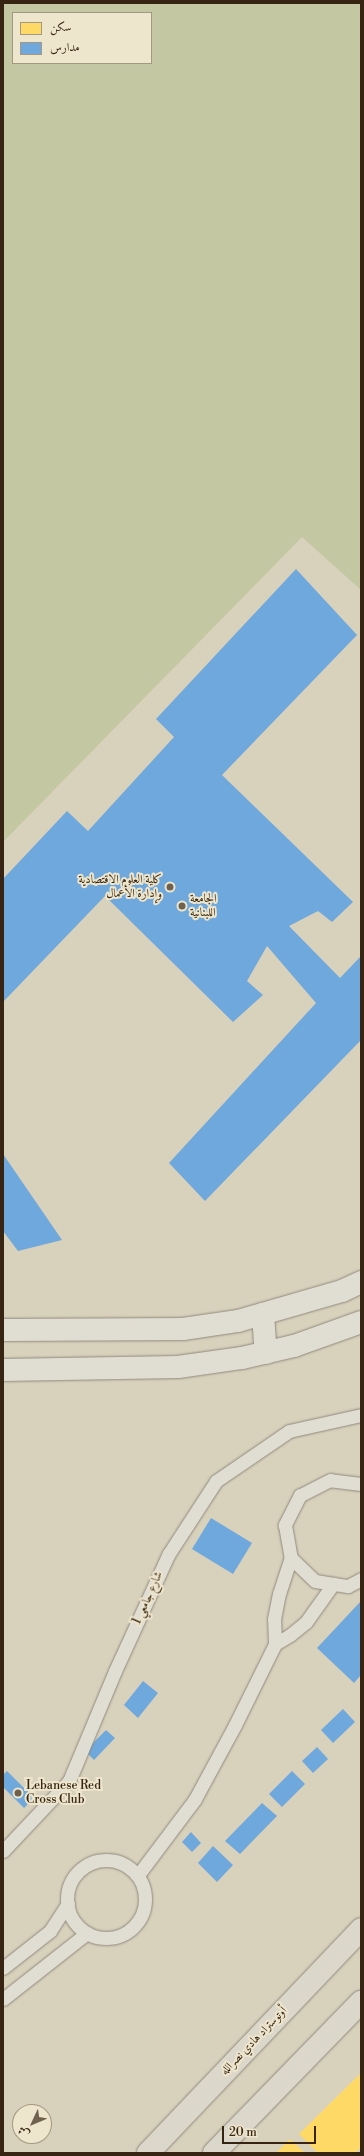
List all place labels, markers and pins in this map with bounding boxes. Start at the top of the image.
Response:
place label: كلية العلوم الاقتصادية وإدارة الأعمال [78,873,162,901]
marker: كلية العلوم الاقتصادية وإدارة الأعمال [165,882,175,892]
place label: الجامعة اللبنانية [190,892,217,920]
marker: الجامعة اللبنانية [177,901,187,911]
place label: Lebanese Red Cross Club [26,1779,101,1807]
marker: Lebanese Red Cross Club [13,1788,23,1798]

